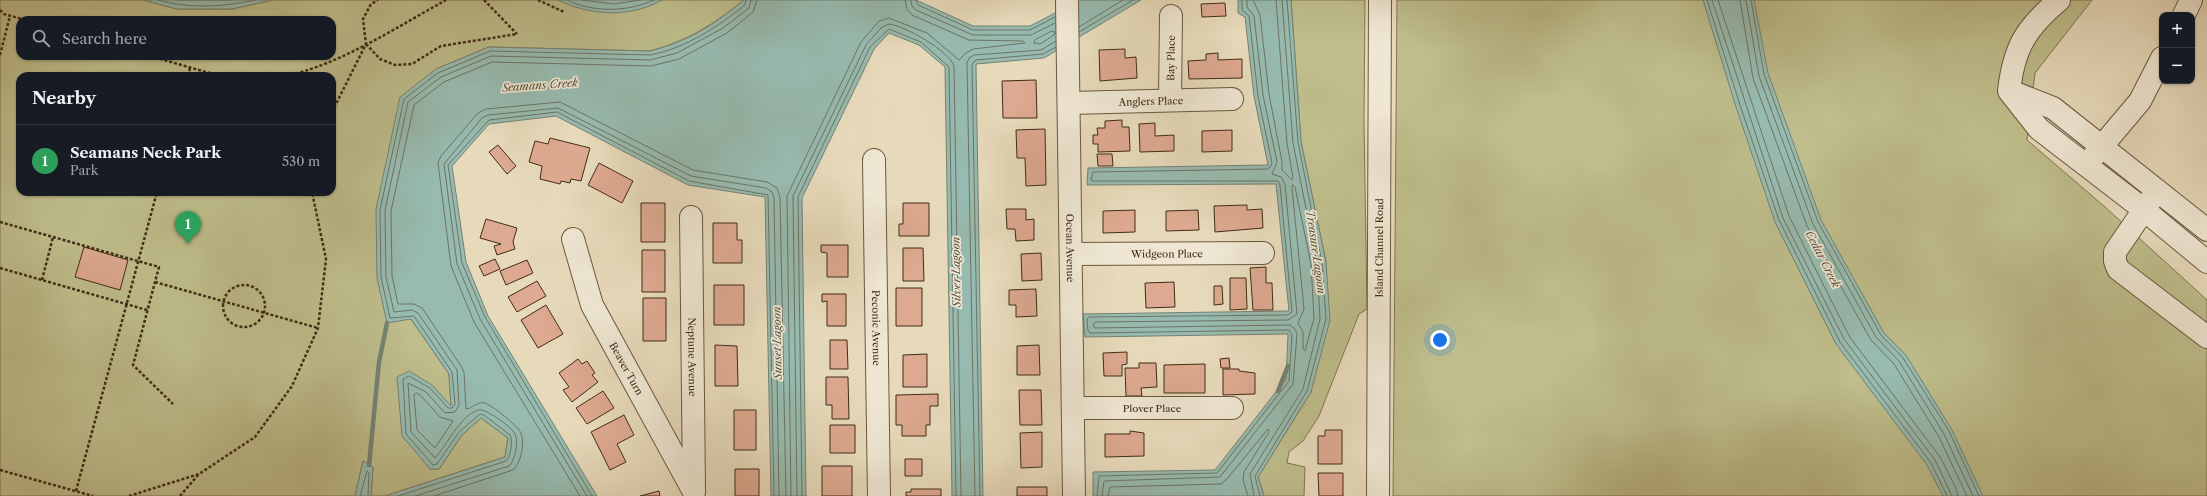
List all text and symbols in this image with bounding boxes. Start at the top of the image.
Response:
map controls [2159,12,2195,84]
button: + [2159,12,2195,48]
search box [16,16,336,60]
icon: search [30,27,52,49]
text: Search here [62,29,147,48]
street label: Bay Place [1164,35,1178,81]
button: − [2159,48,2195,84]
water label: Seamans Creek [501,75,579,95]
text: Nearby [32,88,96,108]
street label: Anglers Place [1118,94,1184,109]
text: Seamans Neck Park [70,143,221,162]
text: 1 [42,153,48,169]
text: 530 m [282,153,320,169]
text: Park [70,162,98,178]
street label: Island Channel Road [1373,198,1386,298]
water label: Treasure Lagoon [1303,209,1329,295]
pin: 1 [175,211,201,244]
street label: Ocean Avenue [1063,214,1077,283]
water label: Cedar Creek [1803,228,1843,290]
water label: Silver Lagoon [948,236,964,308]
street label: Widgeon Place [1130,247,1203,261]
street label: Peconic Avenue [869,290,883,366]
water label: Sunset Lagoon [769,306,785,381]
street label: Neptune Avenue [685,317,699,397]
your location [1430,330,1450,350]
street label: Beaver Turn [606,340,646,398]
street label: Plover Place [1123,402,1182,415]

